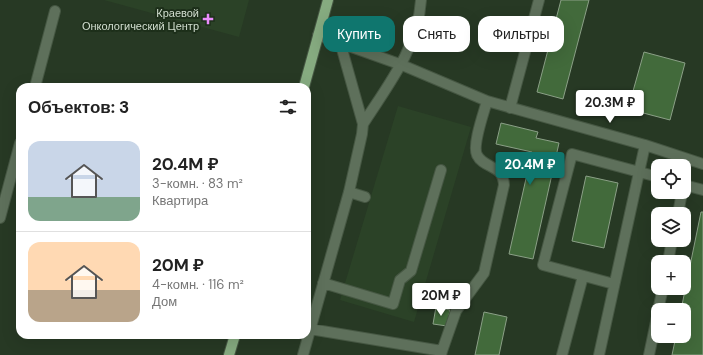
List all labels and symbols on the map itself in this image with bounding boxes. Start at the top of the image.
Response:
place label: Краевой Онкологический Центр [82,6,199,33]
marker: Краевой Онкологический Центр [202,13,214,25]
pin: 20.3M ₽ [573,90,647,124]
pin: 20.4M ₽ [493,152,567,186]
pin: 20M ₽ [413,283,469,317]

